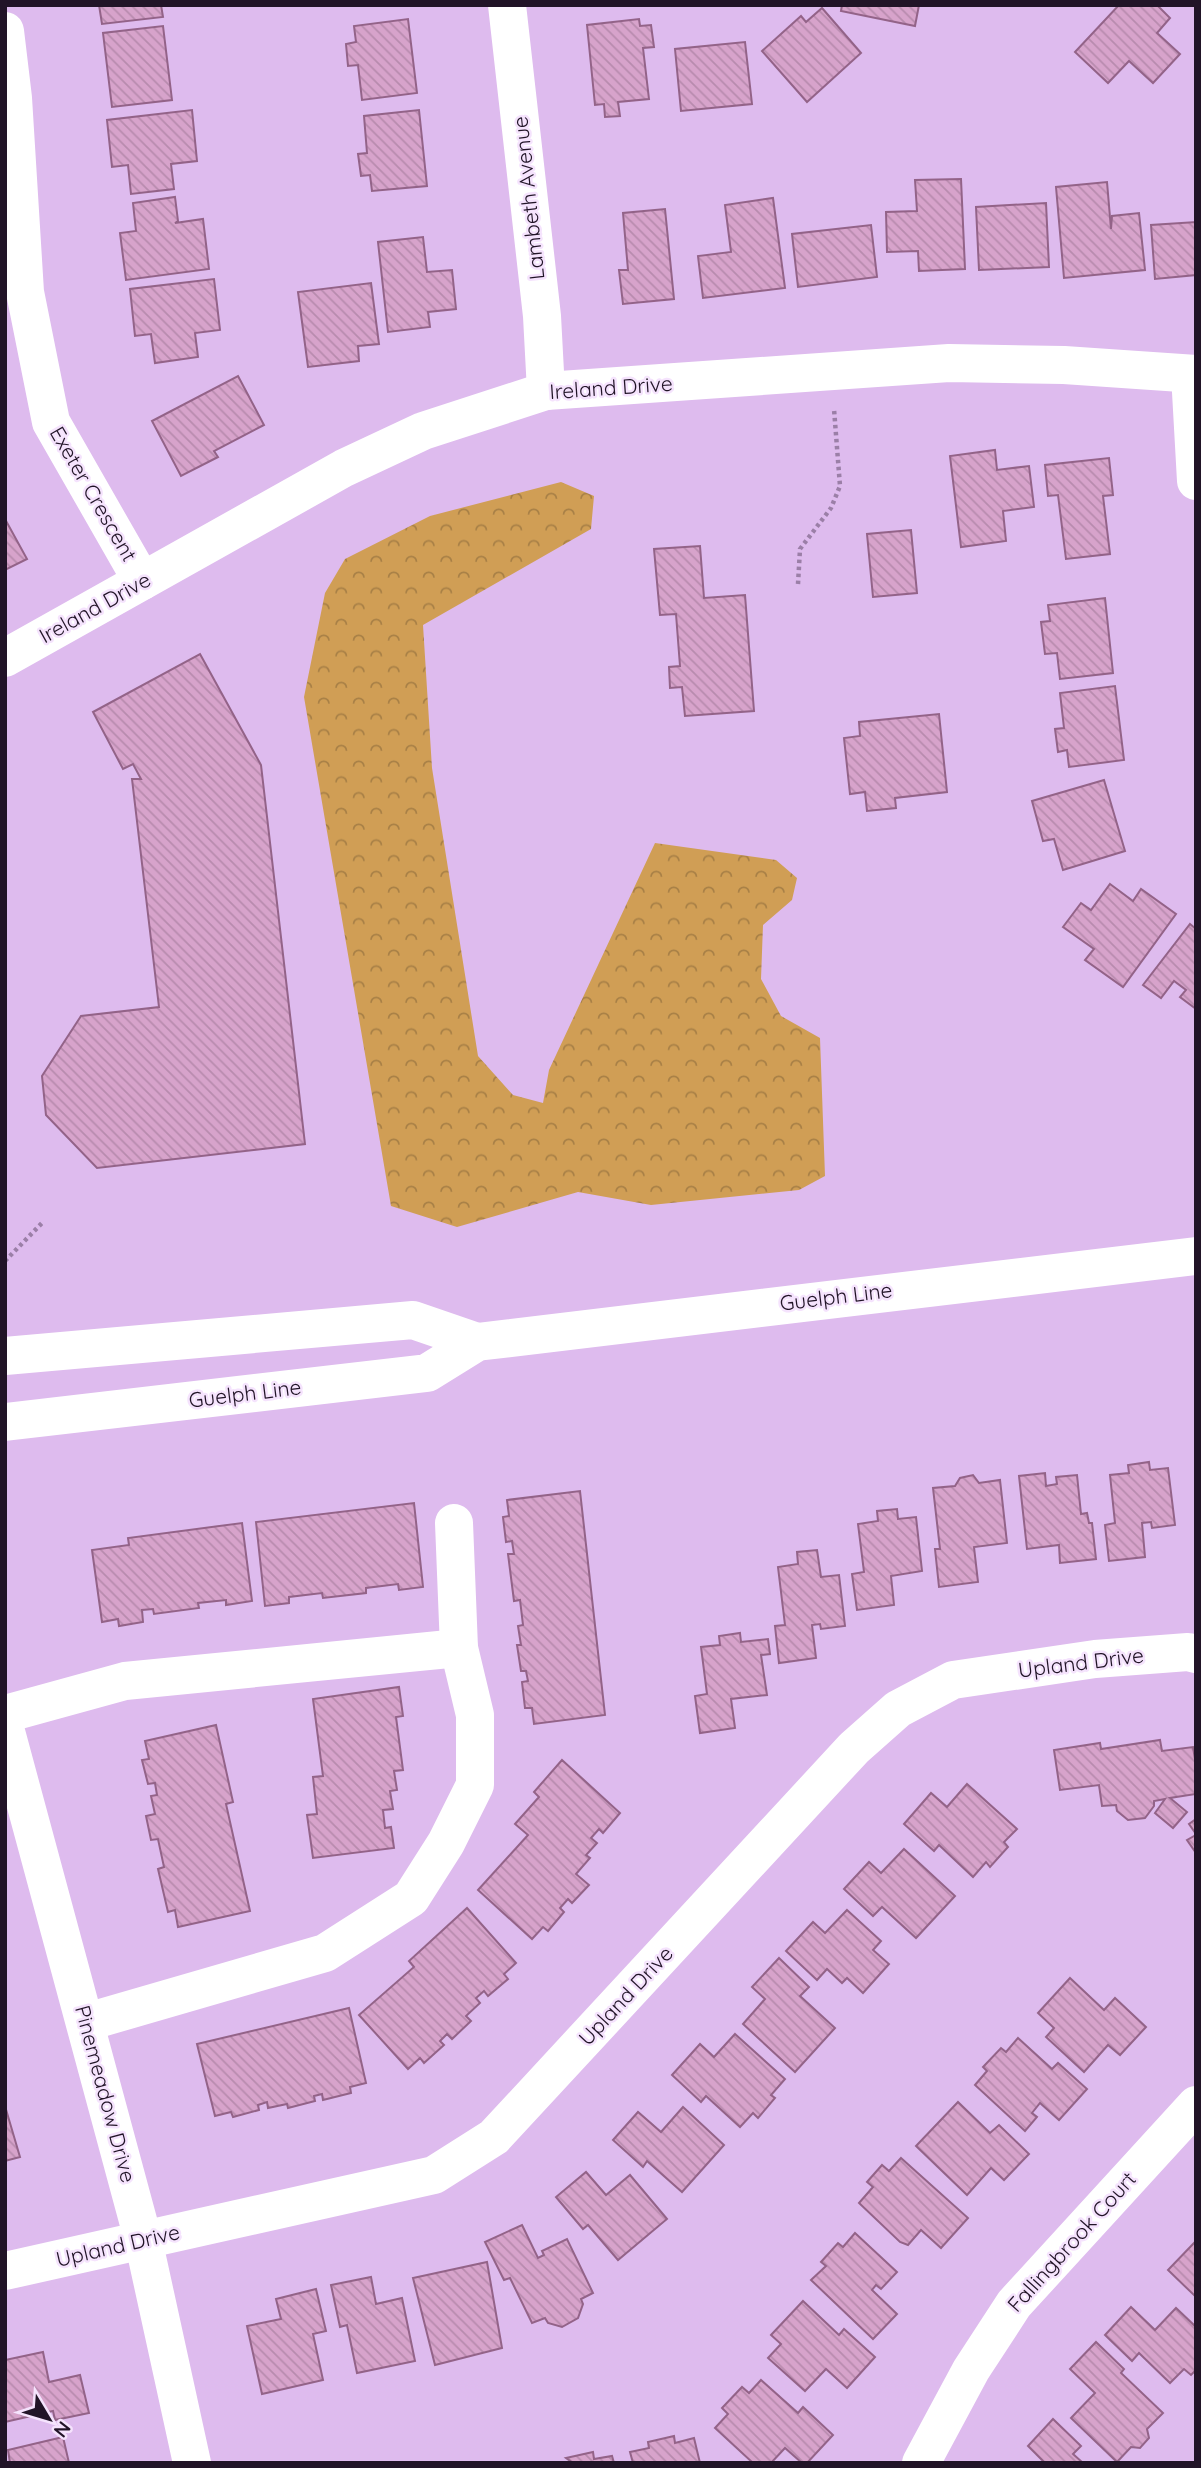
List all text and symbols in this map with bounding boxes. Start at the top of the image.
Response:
street label: Lambeth Avenue [506,115,550,281]
street label: Ireland Drive [548,370,673,404]
street label: Exeter Crescent [45,421,143,566]
street label: Ireland Drive [34,566,155,648]
street label: Guelph Line [778,1276,894,1316]
street label: Guelph Line [187,1373,303,1413]
street label: Upland Drive [1017,1641,1145,1683]
street label: Upland Drive [573,1940,678,2050]
street label: Pinemeadow Drive [70,2002,142,2185]
street label: Fallingbrook Court [1001,2166,1141,2317]
street label: Upland Drive [53,2218,182,2272]
north arrow [14,2384,84,2454]
text: N [49,2417,76,2442]

